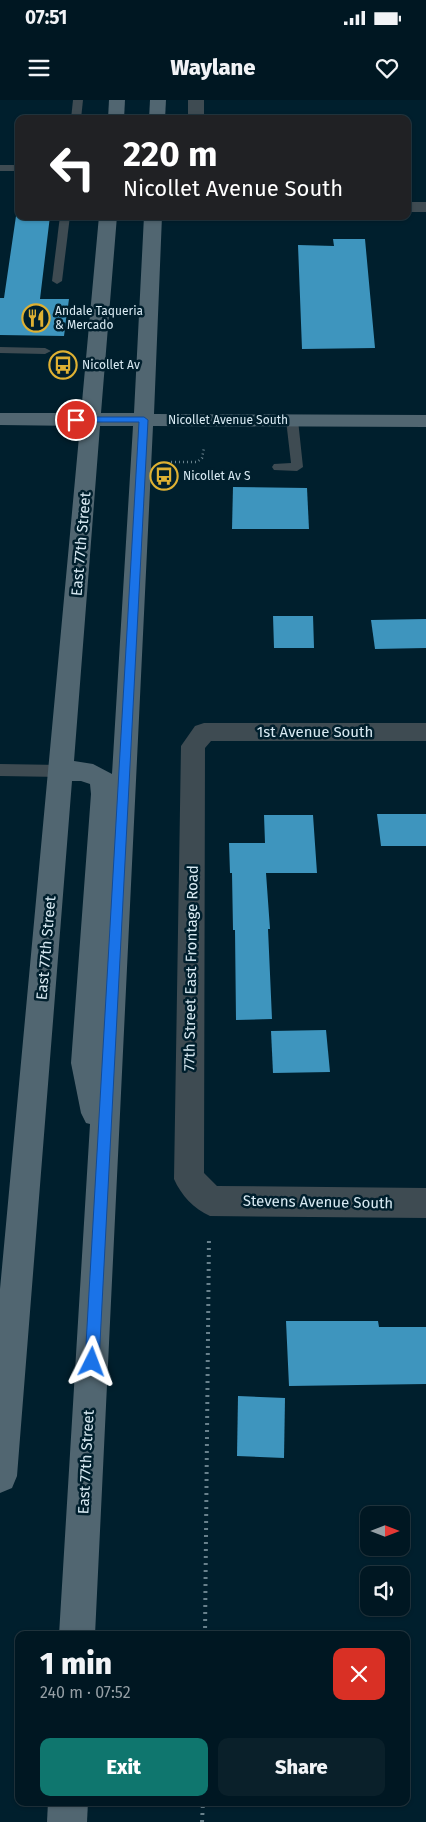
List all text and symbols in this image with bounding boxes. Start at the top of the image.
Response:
text: 07:51 [25,6,67,29]
icon: menu [25,54,53,82]
text: Waylane [171,54,255,81]
icon: heart [373,54,401,82]
text: 220 m [123,133,218,175]
icon: left [40,135,105,200]
text: Nicollet Avenue South [123,175,343,202]
restaurant icon: Andale Taqueria & Mercado [21,303,51,333]
place label: Andale Taqueria & Mercado [55,304,143,332]
bus stop icon: Nicollet Av [48,350,78,380]
place label: Nicollet Av [82,358,140,372]
pin [55,399,97,441]
icon: arrive [62,406,90,434]
street label: Nicollet Avenue South [168,413,288,427]
bus stop icon: Nicollet Av S [149,461,179,491]
place label: Nicollet Av S [183,469,251,483]
street label: East 77th Street [67,491,95,597]
street label: 1st Avenue South [257,723,373,741]
street label: 77th Street East Frontage Road [180,865,202,1071]
street label: East 77th Street [32,895,60,1001]
street label: Stevens Avenue South [243,1192,393,1212]
position arrow [65,1335,117,1387]
street label: East 77th Street [74,1409,98,1515]
north arrow [360,1506,410,1556]
map controls [360,1506,410,1616]
button: sound [360,1566,410,1616]
text: 1 min [40,1646,112,1682]
button: close [333,1648,385,1700]
text: 240 m · 07:52 [40,1683,131,1702]
button: Exit [40,1738,208,1796]
button: Share [218,1738,385,1796]

